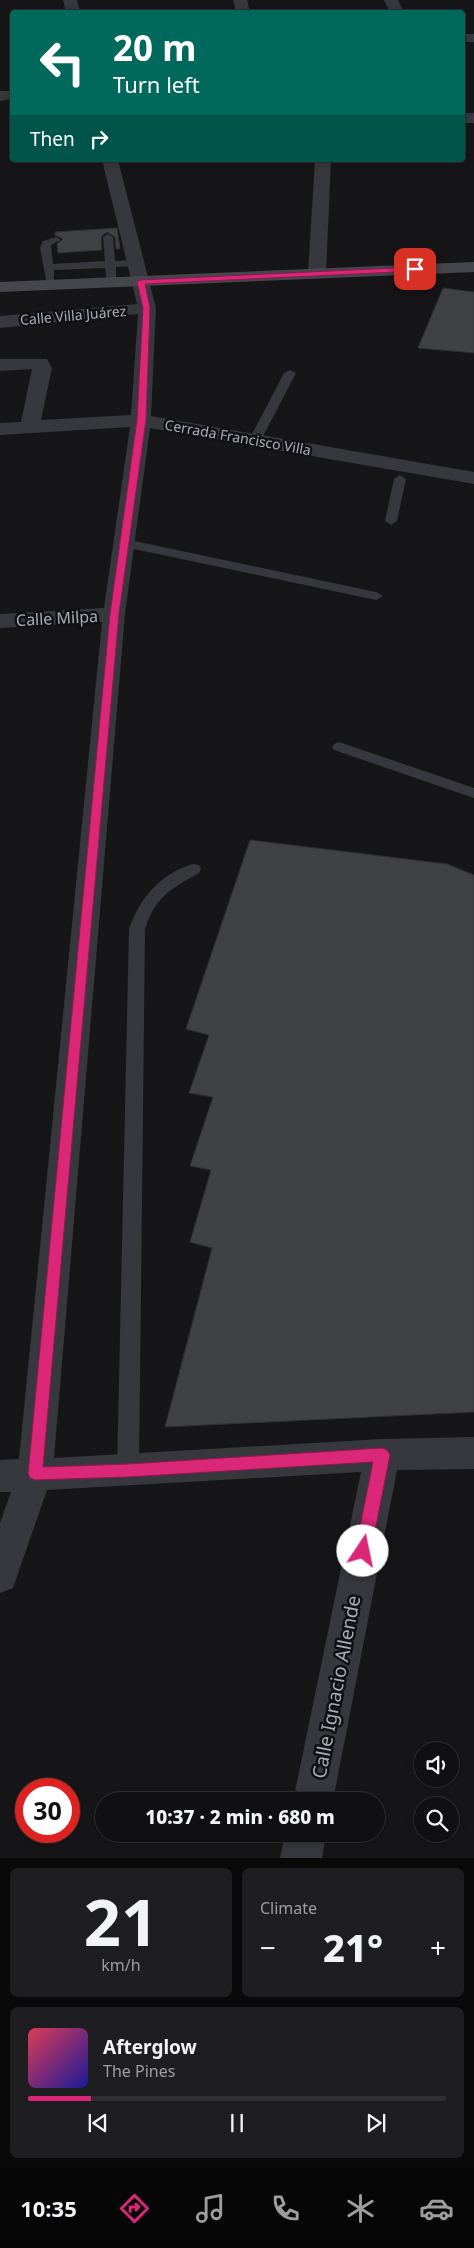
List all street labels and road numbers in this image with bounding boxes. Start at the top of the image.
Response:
street label: Calle Villa Juárez [19,301,127,329]
street label: Cerrada Francisco Villa [163,415,313,459]
street label: Calle Milpa [15,605,99,631]
street label: Calle Ignacio Allende [306,1593,366,1781]

